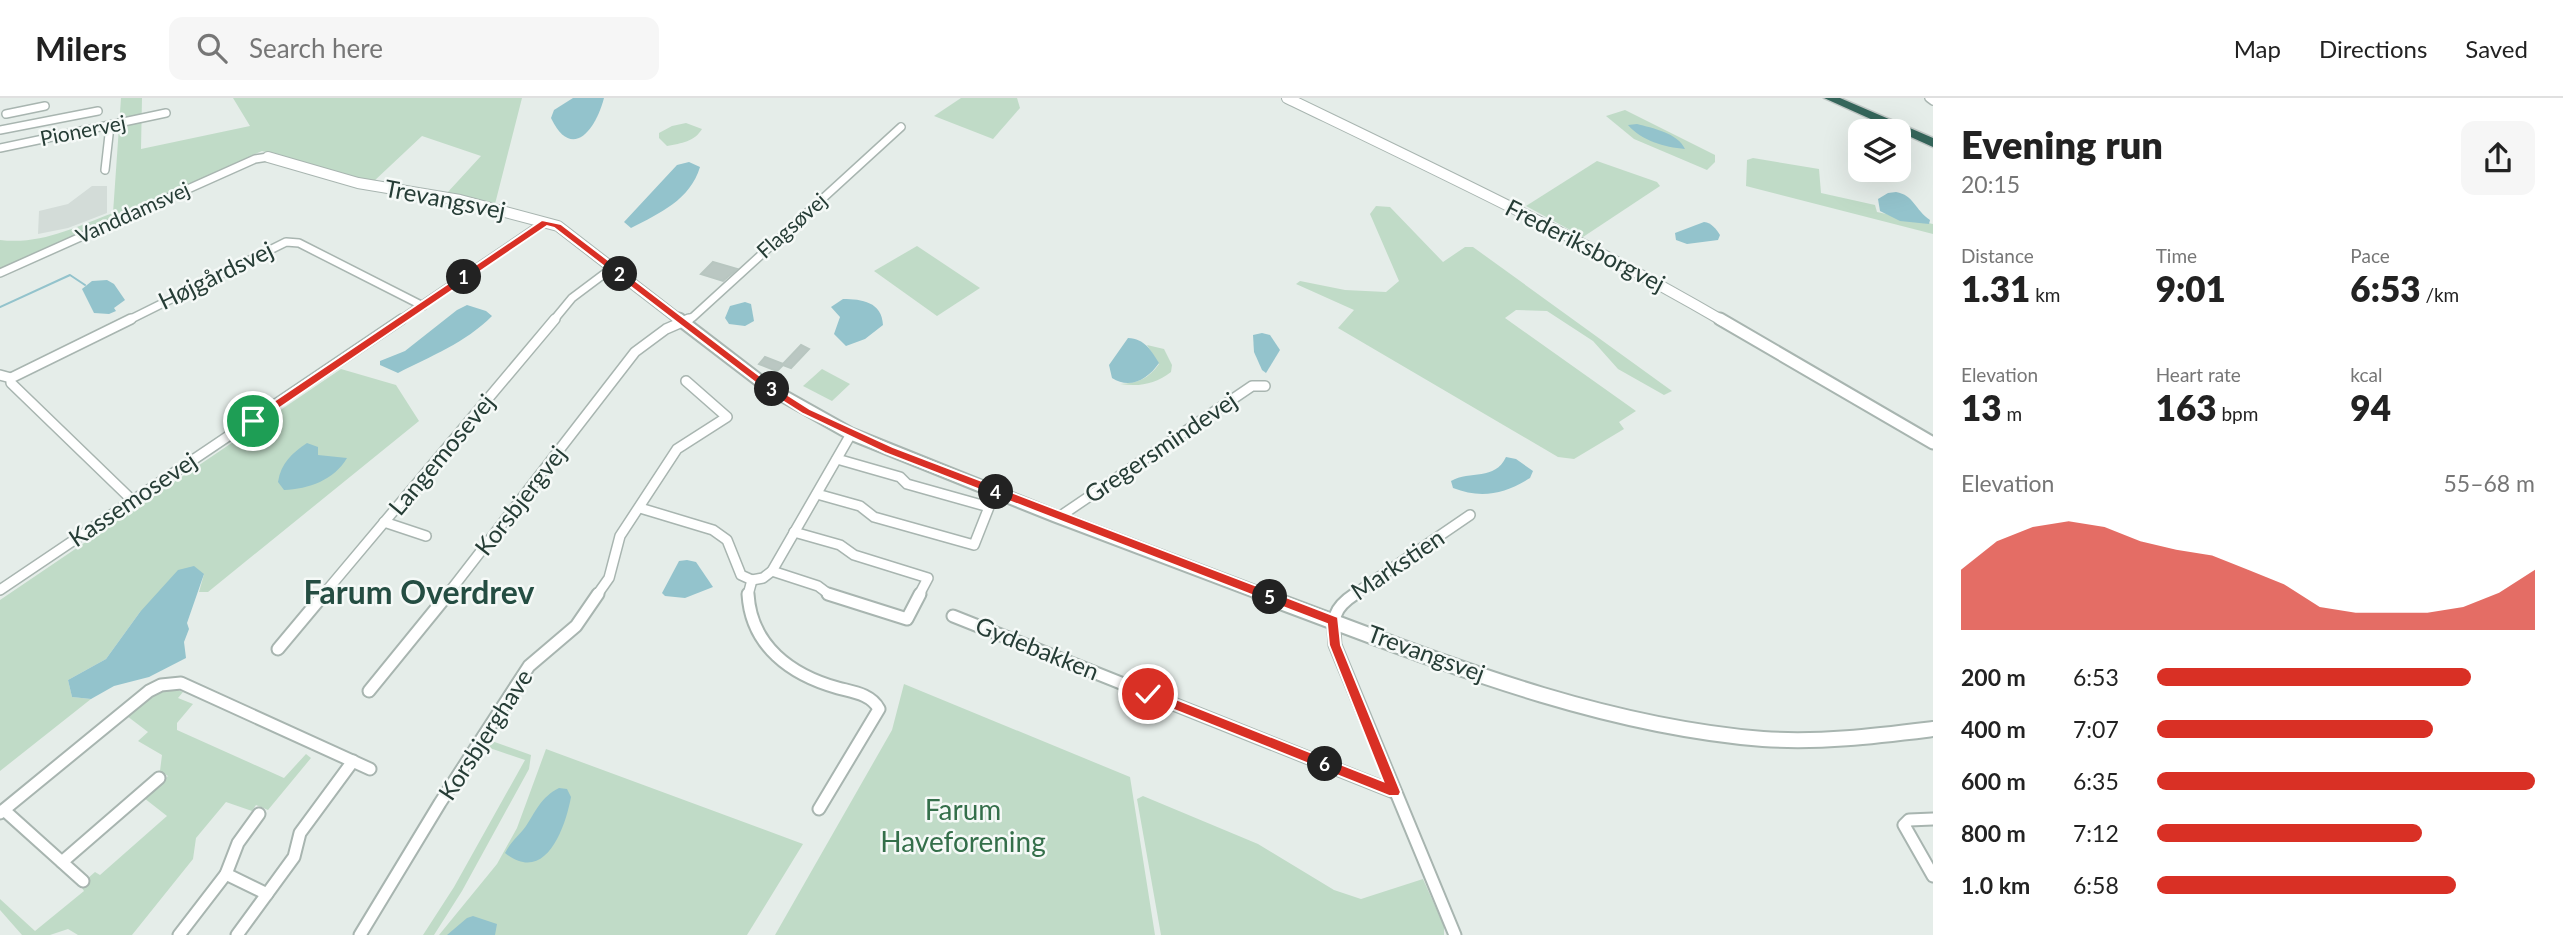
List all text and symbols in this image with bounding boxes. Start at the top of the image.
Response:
search box [169,17,659,80]
text: Milers [35,28,127,68]
icon: search [193,29,231,67]
text: Search here [249,32,383,64]
text: Map [2234,34,2281,63]
text: Directions [2319,34,2427,63]
text: Saved [2465,34,2528,63]
street label: Pionervej [38,109,128,150]
map controls [1848,119,1911,182]
button: layers [1848,119,1911,182]
text: Evening run [1961,121,2163,167]
button: share [2461,121,2535,195]
text: 20:15 [1961,170,2020,198]
street label: Trevangsvej [382,173,508,224]
street label: Vanddamsvej [72,175,193,248]
street label: Flagsøvej [751,187,831,263]
street label: Frederiksborgvej [1501,192,1670,297]
street label: Højgårdsvej [153,234,277,315]
text: Distance [1961,244,2034,267]
text: Time [2156,244,2197,267]
text: Pace [2350,244,2390,267]
pin: 2 [602,256,638,292]
pin: 1 [447,260,482,294]
text: 2 [614,262,625,285]
text: 1 [458,265,469,288]
text: 1.31 [1961,267,2030,309]
text: 9:01 [2156,267,2226,309]
text: 6:53 [2350,267,2421,309]
text: km [2030,283,2060,306]
text: /km [2421,283,2459,306]
text: Elevation [1961,363,2038,386]
text: Heart rate [2156,363,2241,386]
text: kcal [2350,363,2382,386]
pin: 3 [754,372,790,406]
text: 3 [766,377,777,400]
street label: Gregersmindevej [1078,385,1242,508]
text: 13 [1961,386,2002,428]
text: 163 [2156,386,2217,428]
text: 94 [2350,386,2391,428]
street label: Langemosevej [382,388,500,521]
pin [223,391,283,451]
icon: arrive [234,402,272,440]
text: m [2002,402,2022,425]
text: bpm [2217,402,2258,425]
street label: Korsbjergvej [468,440,572,561]
street label: Kassemosevej [63,445,202,552]
text: Elevation [1961,469,2054,497]
text: 55–68 m [2443,469,2535,497]
pin: 4 [978,474,1014,510]
text: 4 [990,480,1001,503]
street label: Markstien [1345,522,1449,605]
district label: Farum Overdrev [304,572,534,611]
pin: 5 [1252,580,1288,614]
text: 5 [1264,585,1275,608]
street label: Gydebakken [972,610,1103,685]
street label: Trevangsvej [1364,618,1489,687]
street label: Korsbjerghave [432,663,538,805]
text: 200 m [1961,663,2026,691]
text: 6:53 [2073,663,2119,691]
pin [1118,664,1178,724]
icon: check [1129,675,1167,713]
text: 400 m [1961,715,2026,743]
text: 7:07 [2073,715,2119,743]
pin: 6 [1308,746,1342,782]
text: 6 [1319,752,1330,775]
text: 600 m [1961,767,2026,795]
text: 6:35 [2073,767,2119,795]
park label: Farum Haveforening [880,792,1046,858]
text: 800 m [1961,819,2026,847]
text: 7:12 [2073,819,2119,847]
text: 1.0 km [1961,871,2030,899]
text: 6:58 [2073,871,2119,899]

